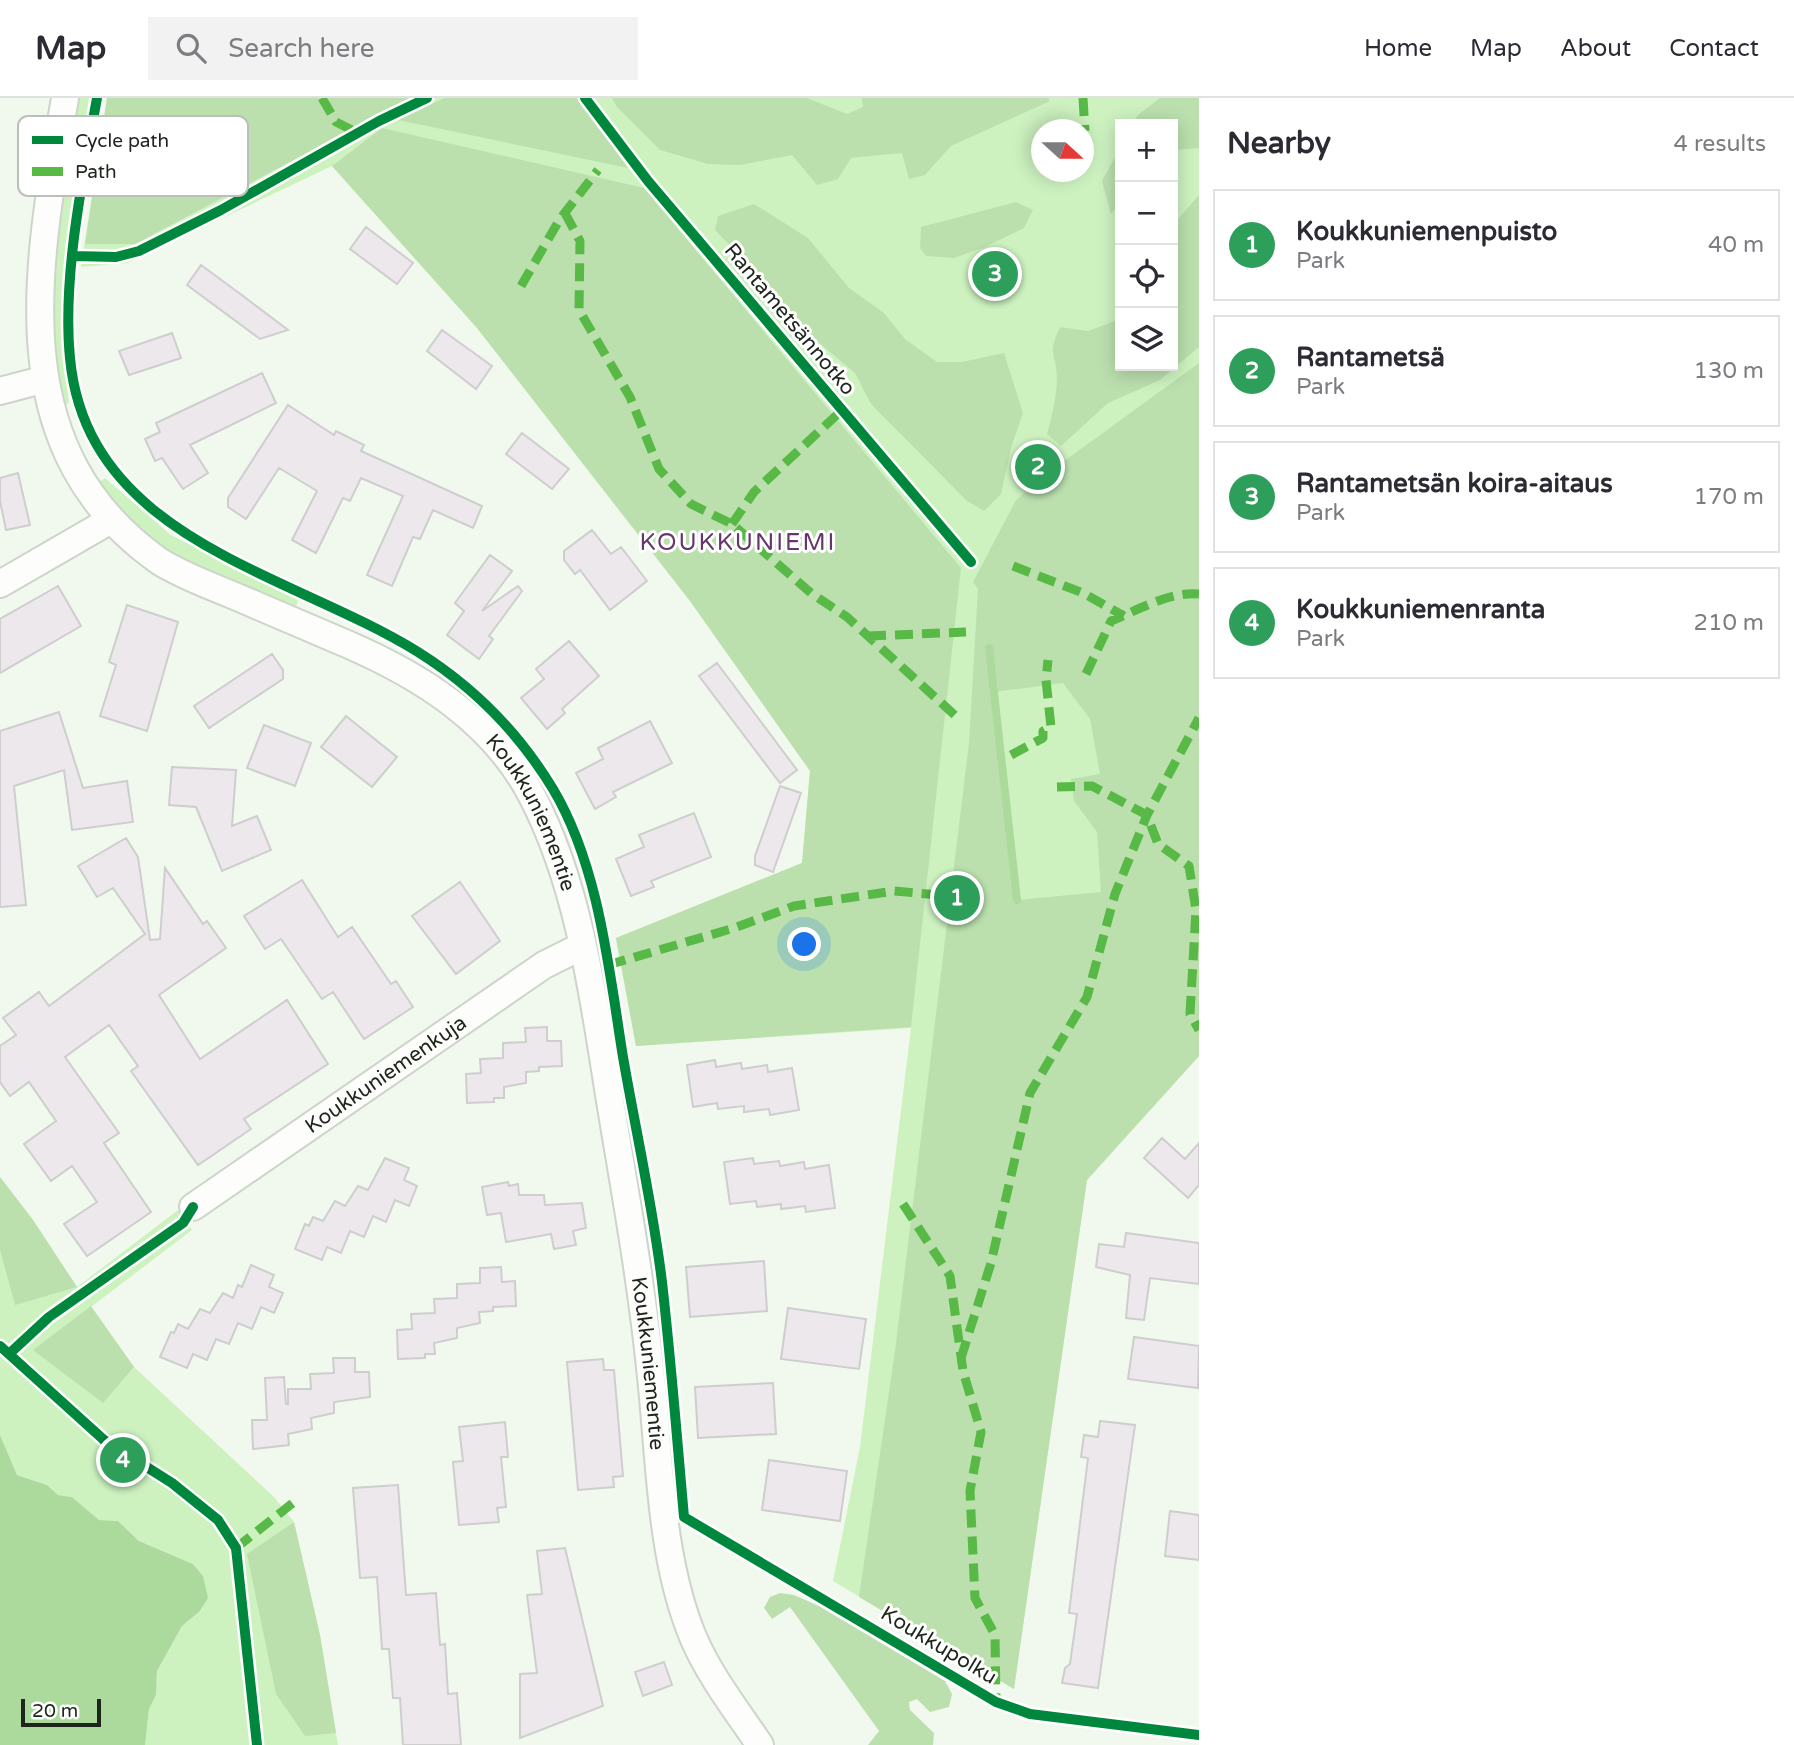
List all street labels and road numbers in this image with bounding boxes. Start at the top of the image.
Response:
street label: Rantametsännotko [719,238,860,400]
street label: Koukkuniementie [480,729,581,894]
street label: Koukkuniemenkuja [300,1010,472,1139]
street label: Koukkuniementie [626,1275,669,1451]
street label: Koukkupolku [876,1601,1001,1690]

